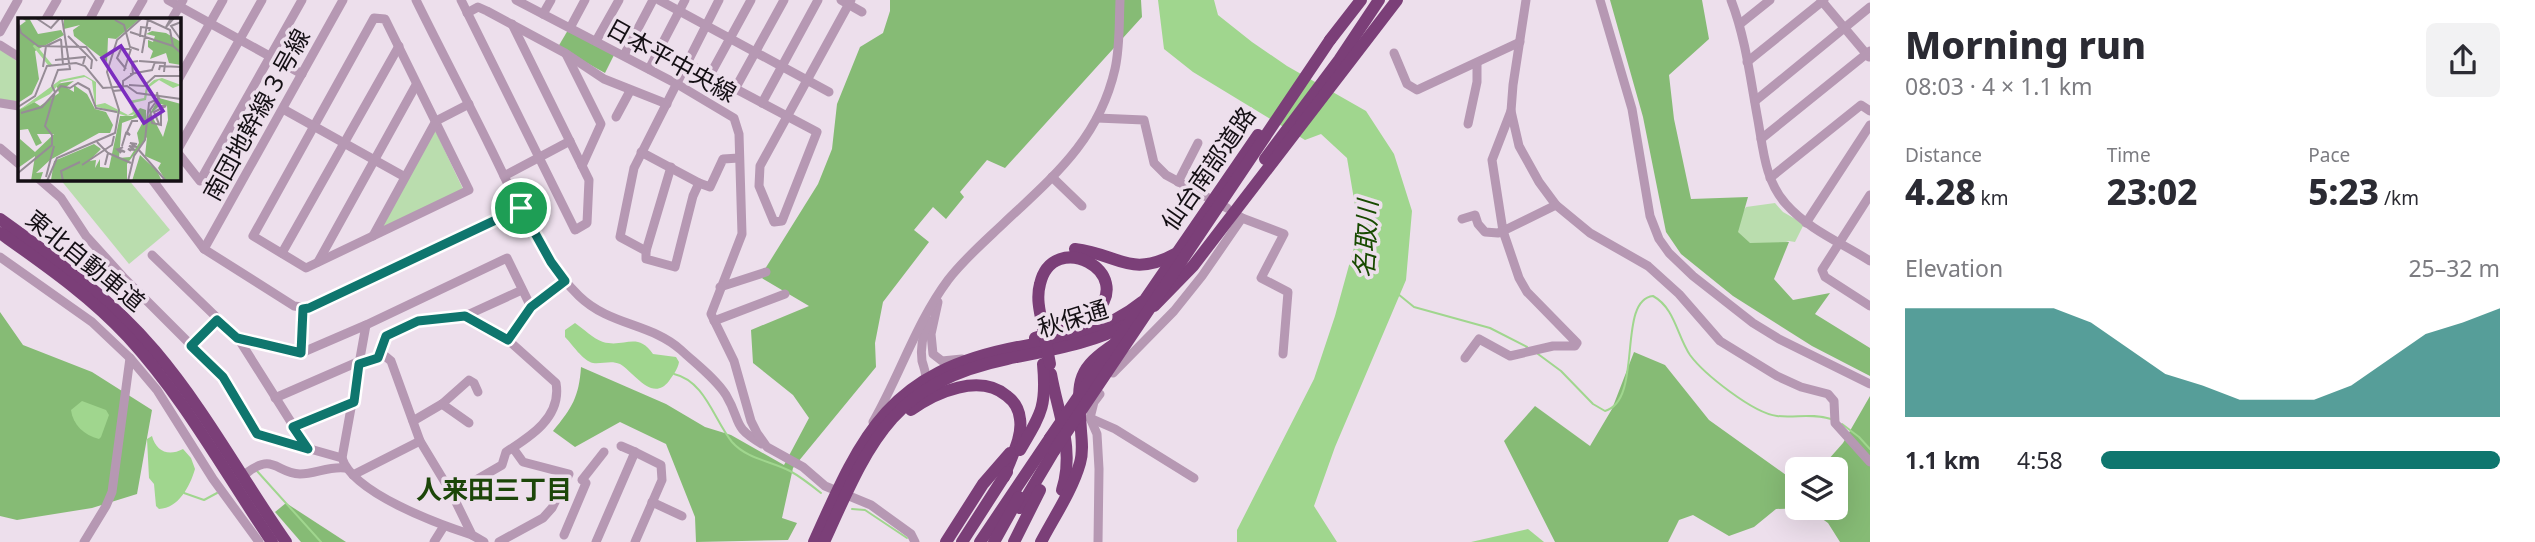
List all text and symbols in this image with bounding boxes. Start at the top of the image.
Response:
street label: 日本平中央線 [601,10,743,109]
inset map [18,18,180,180]
text: Morning run [1905,18,2146,70]
street label: 南団地幹線３号線 [195,22,317,206]
button: share [2426,23,2500,97]
text: 08:03 · 4 × 1.1 km [1905,70,2092,102]
street label: 仙台南部道路 [1153,100,1263,237]
text: Distance [1905,142,1982,168]
text: Time [2107,142,2151,168]
text: Pace [2308,142,2350,168]
text: 4.28 [1905,168,1976,215]
text: 23:02 [2107,168,2198,215]
text: 5:23 [2308,168,2379,215]
pin [491,178,551,238]
text: km [1976,185,2009,211]
text: /km [2379,185,2419,211]
icon: arrive [502,189,540,227]
water label: 名取川 [1345,196,1385,279]
street label: 東北自動車道 [20,202,152,318]
text: Elevation [1905,252,2003,284]
text: 25–32 m [2408,252,2500,284]
street label: 秋保通 [1033,291,1112,344]
text: 1.1 km [1905,444,1980,476]
text: 4:58 [2017,444,2063,476]
map controls [1785,457,1848,520]
button: layers [1785,457,1848,520]
district label: 人来田三丁目 [416,471,572,507]

